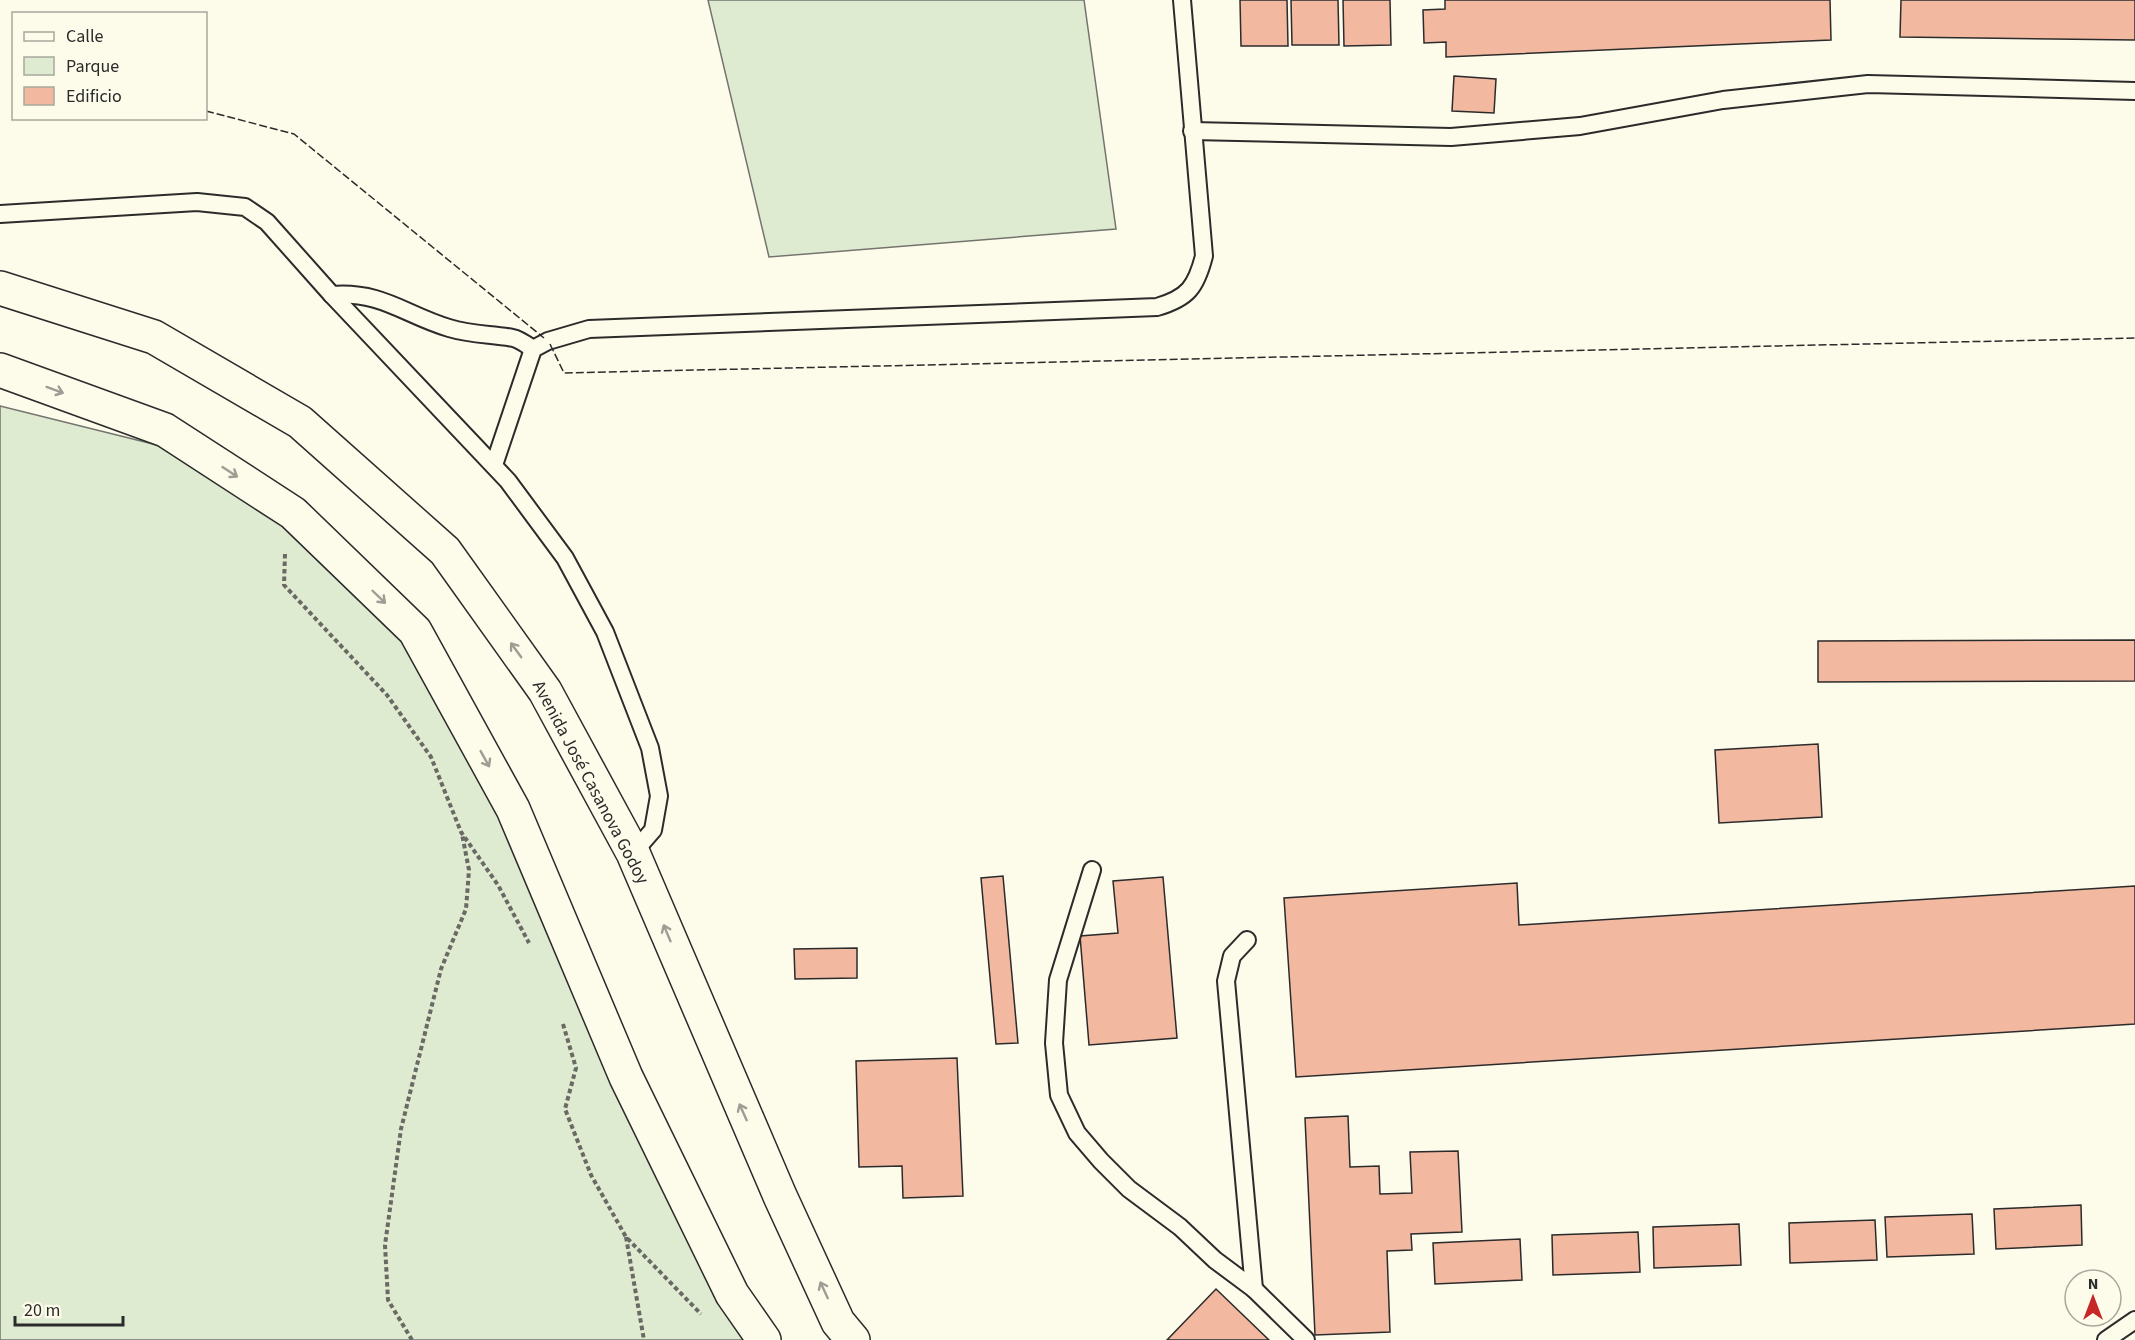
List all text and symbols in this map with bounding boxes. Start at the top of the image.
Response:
legend [12,12,207,120]
text: Calle [66,24,104,49]
text: Parque [66,54,119,79]
text: Edificio [66,84,122,109]
one-way arrow [45,385,64,396]
one-way arrow [222,466,239,479]
one-way arrow [372,589,387,604]
one-way arrow [510,643,522,659]
street label: Avenida José Casanova Godoy [526,676,655,889]
one-way arrow [479,750,491,767]
one-way arrow [660,924,671,942]
one-way arrow [737,1103,748,1121]
north arrow [2063,1268,2123,1328]
text: N [2088,1273,2098,1295]
one-way arrow [817,1281,829,1299]
scale bar [15,1289,123,1327]
text: 20 m [24,1298,60,1323]

